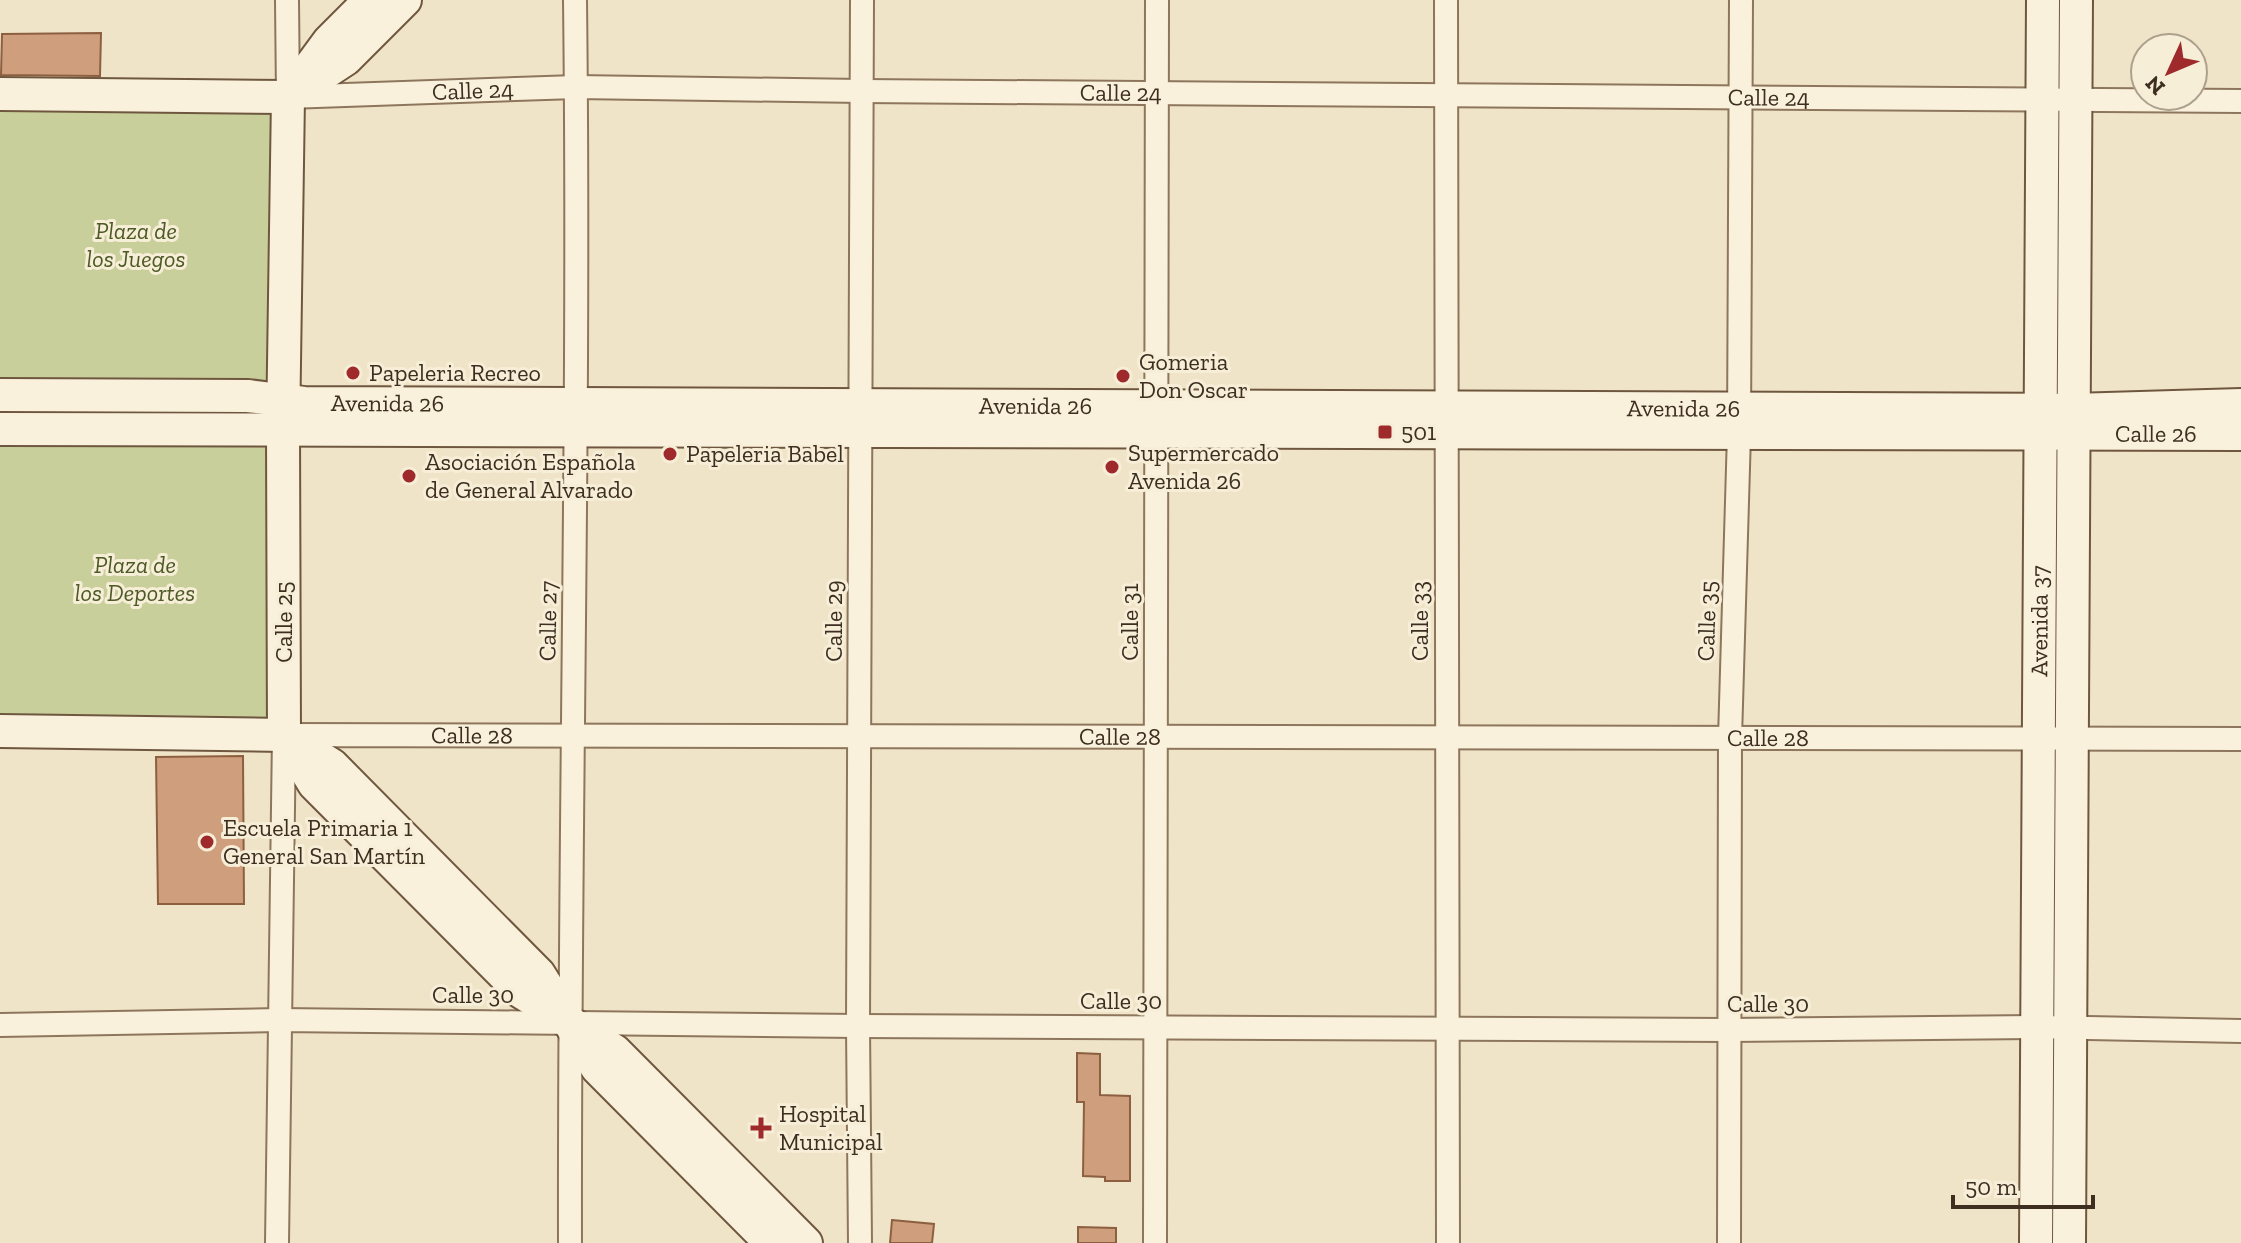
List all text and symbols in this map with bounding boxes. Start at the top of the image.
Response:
north arrow [2129,32,2209,112]
text: N [2139,70,2170,101]
street label: Calle 24 [431,74,514,106]
street label: Calle 24 [1080,78,1162,107]
street label: Calle 24 [1728,82,1810,112]
park label: Plaza de los Juegos [86,216,186,273]
place label: Gomeria Don Oscar [1139,347,1248,404]
place label: Papeleria Recreo [369,358,541,387]
marker: Papeleria Recreo [344,364,362,382]
marker: Gomeria Don Oscar [1114,367,1132,385]
street label: Avenida 26 [331,388,444,418]
street label: Avenida 26 [979,391,1092,420]
street label: Avenida 26 [1627,393,1740,423]
place label: 501 [1401,417,1436,446]
street label: Calle 26 [2115,419,2197,448]
marker: 501 [1376,423,1394,441]
place label: Supermercado Avenida 26 [1128,438,1279,495]
place label: Papeleria Babel [686,439,844,468]
marker: Papeleria Babel [661,445,679,463]
place label: Asociación Española de General Alvarado [425,447,636,504]
marker: Supermercado Avenida 26 [1103,458,1121,476]
marker: Asociación Española de General Alvarado [400,467,418,485]
park label: Plaza de los Deportes [75,550,195,607]
street label: Avenida 37 [2024,565,2054,677]
street label: Calle 29 [819,580,848,662]
street label: Calle 35 [1691,580,1722,662]
street label: Calle 25 [269,581,298,663]
street label: Calle 27 [532,581,563,661]
street label: Calle 33 [1405,581,1434,661]
street label: Calle 31 [1115,583,1144,661]
street label: Calle 28 [431,720,513,749]
street label: Calle 28 [1079,722,1161,751]
street label: Calle 28 [1727,723,1809,752]
place label: Escuela Primaria 1 General San Martín [223,813,425,870]
marker: Escuela Primaria 1 General San Martín [198,833,216,851]
street label: Calle 30 [432,980,514,1009]
street label: Calle 30 [1080,986,1162,1015]
street label: Calle 30 [1727,989,1809,1018]
place label: Hospital Municipal [779,1099,883,1156]
marker: Hospital Municipal [750,1117,772,1139]
scale bar [1953,1159,2093,1209]
text: 50 m [1965,1172,2018,1201]

